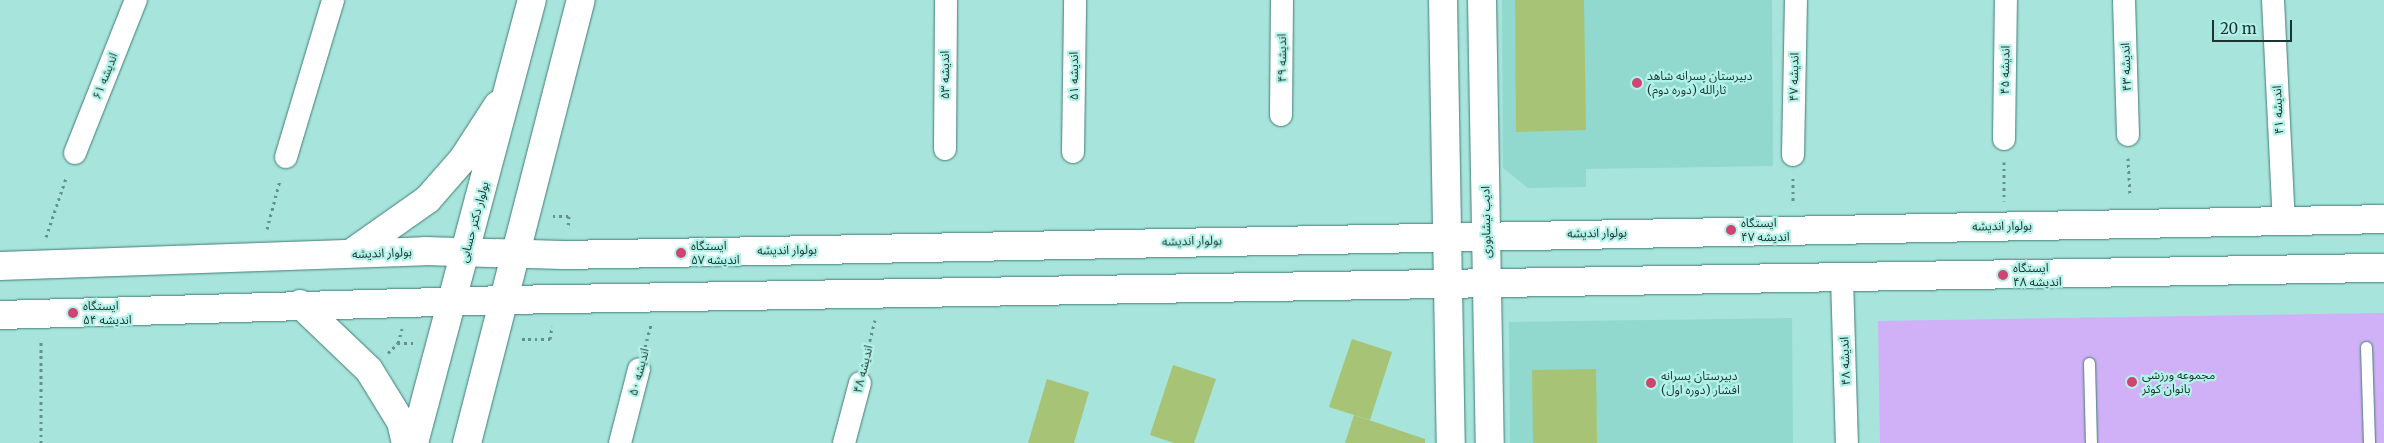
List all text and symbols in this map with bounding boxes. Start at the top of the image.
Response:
scale bar [2214,10,2294,42]
text: 20 m [2220,19,2257,38]
street label: اندیشه ۴۹ [1275,34,1289,82]
street label: اندیشه ۴۳ [2118,42,2134,92]
street label: اندیشه ۴۵ [1997,46,2013,94]
street label: اندیشه ۶۱ [89,51,121,101]
street label: اندیشه ۵۳ [938,51,952,99]
street label: اندیشه ۵۱ [1067,52,1081,100]
street label: اندیشه ۴۷ [1786,53,1802,101]
place label: دبیرستان پسرانه شاهد ثارالله (دوره دوم) [1647,69,1752,97]
marker: دبیرستان پسرانه شاهد ثارالله (دوره دوم) [1631,77,1643,89]
street label: اندیشه ۴۱ [2270,85,2286,135]
street label: بولوار دکتر حسابی [456,180,492,264]
street label: ادیب نیشابوری [1478,186,1494,258]
place label: ایستگاه اندیشه ۴۷ [1741,216,1790,244]
street label: بولوار اندیشه [1972,218,2032,234]
marker: ایستگاه اندیشه ۴۷ [1725,224,1737,236]
street label: بولوار اندیشه [1567,225,1627,241]
street label: بولوار اندیشه [1162,233,1222,249]
place label: ایستگاه اندیشه ۵۷ [691,239,740,267]
street label: بولوار اندیشه [757,242,817,258]
street label: بولوار اندیشه [352,245,412,261]
marker: ایستگاه اندیشه ۵۷ [675,247,687,259]
place label: ایستگاه اندیشه ۴۸ [2013,261,2062,289]
marker: ایستگاه اندیشه ۴۸ [1997,269,2009,281]
place label: ایستگاه اندیشه ۵۴ [83,299,132,327]
marker: ایستگاه اندیشه ۵۴ [67,307,79,319]
street label: اندیشه ۴۸ [1837,336,1853,386]
street label: اندیشه ۴۸ [850,344,876,394]
street label: اندیشه ۵۰ [626,347,652,397]
place label: مجموعه ورزشی بانوان کوثر [2142,368,2215,396]
place label: دبیرستان پسرانه افشار (دوره اول) [1661,369,1740,397]
marker: مجموعه ورزشی بانوان کوثر [2126,376,2138,388]
marker: دبیرستان پسرانه افشار (دوره اول) [1645,377,1657,389]

